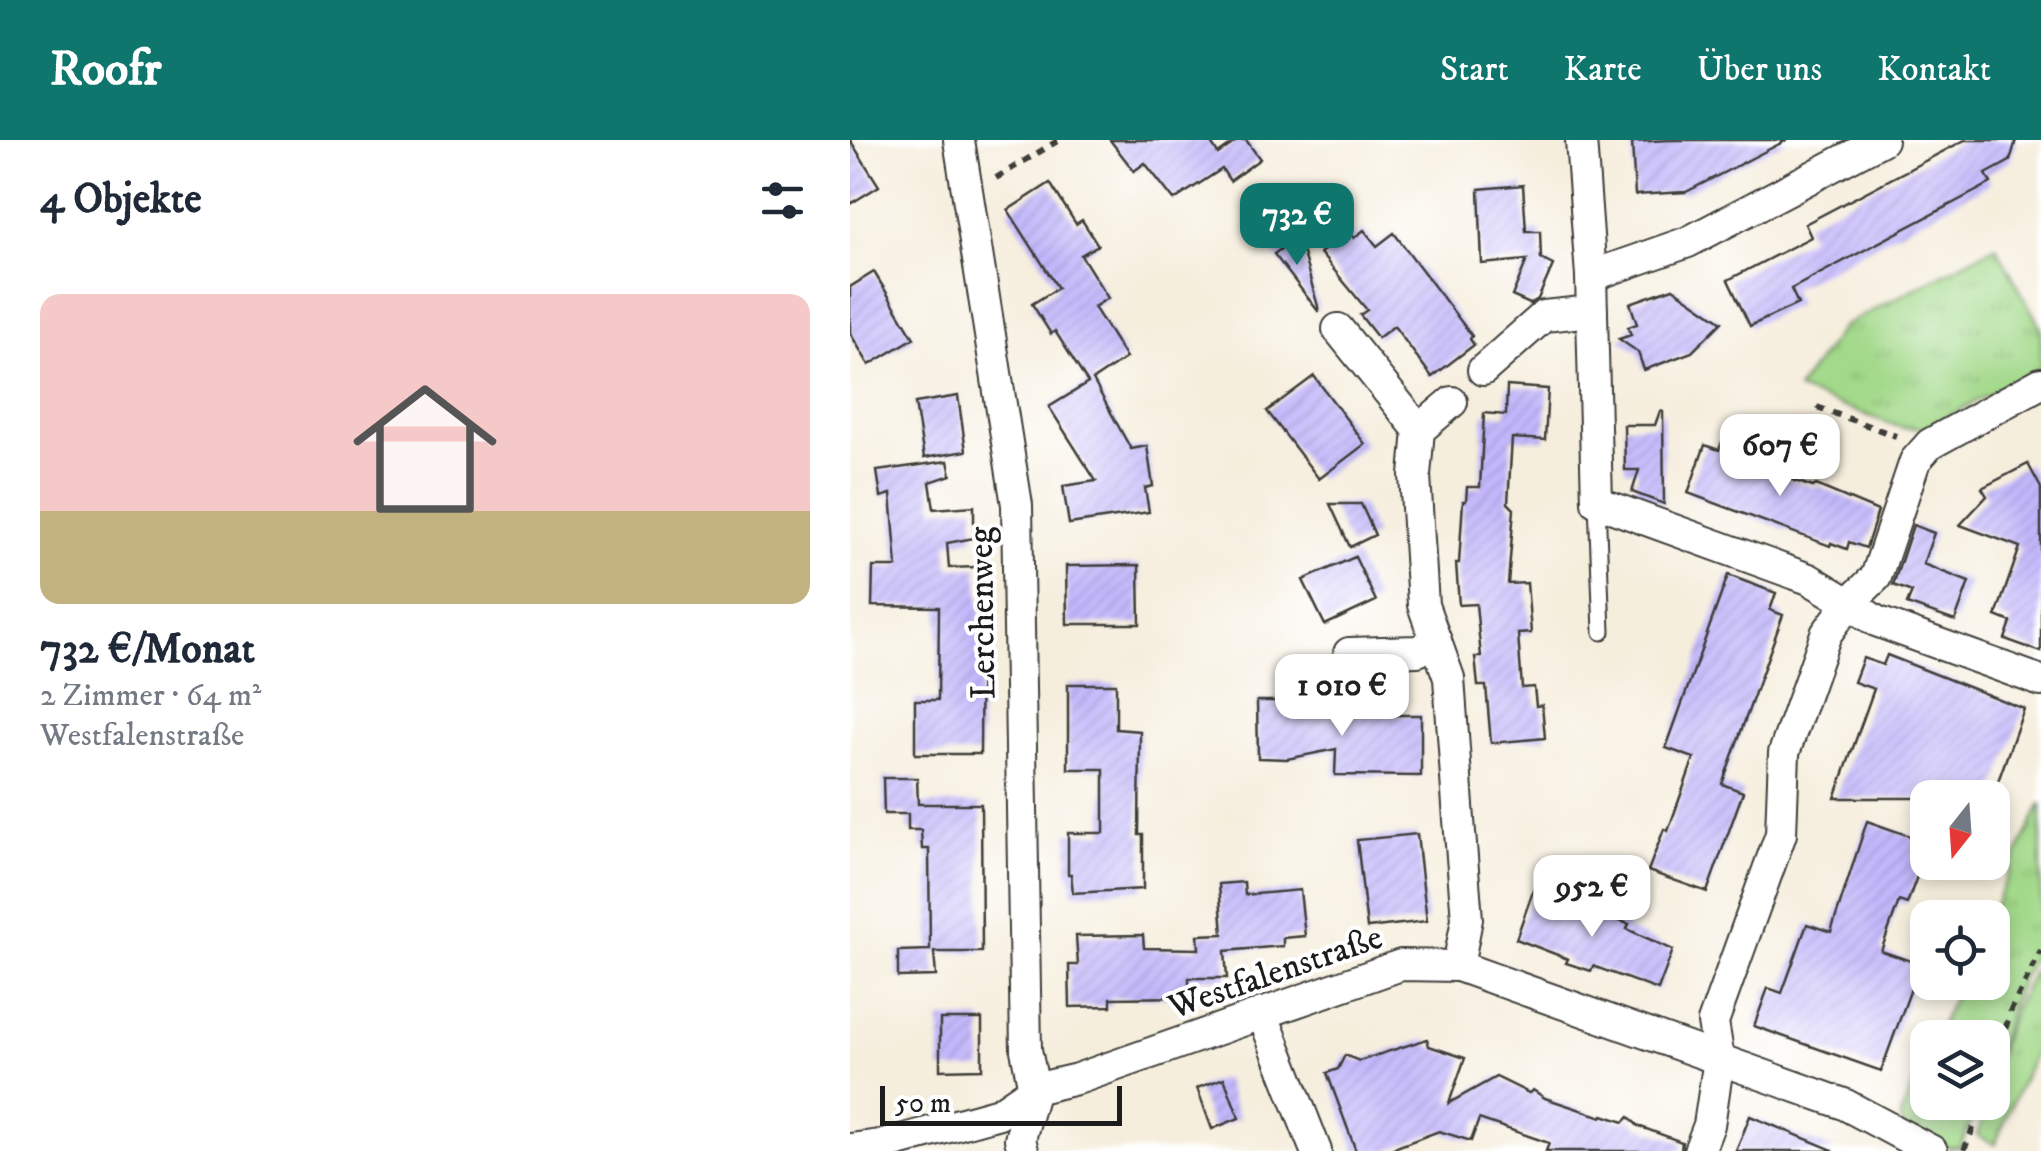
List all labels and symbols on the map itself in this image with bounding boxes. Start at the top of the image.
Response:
pin: 732 € [1227,183,1367,268]
pin: 607 € [1710,414,1850,499]
street label: Lerchenweg [959,525,1007,700]
pin: 1 010 € [1250,654,1434,739]
north arrow [1910,780,2010,880]
pin: 952 € [1522,855,1662,940]
street label: Westfalenstraße [1162,916,1388,1030]
scale bar [880,1081,1122,1126]

